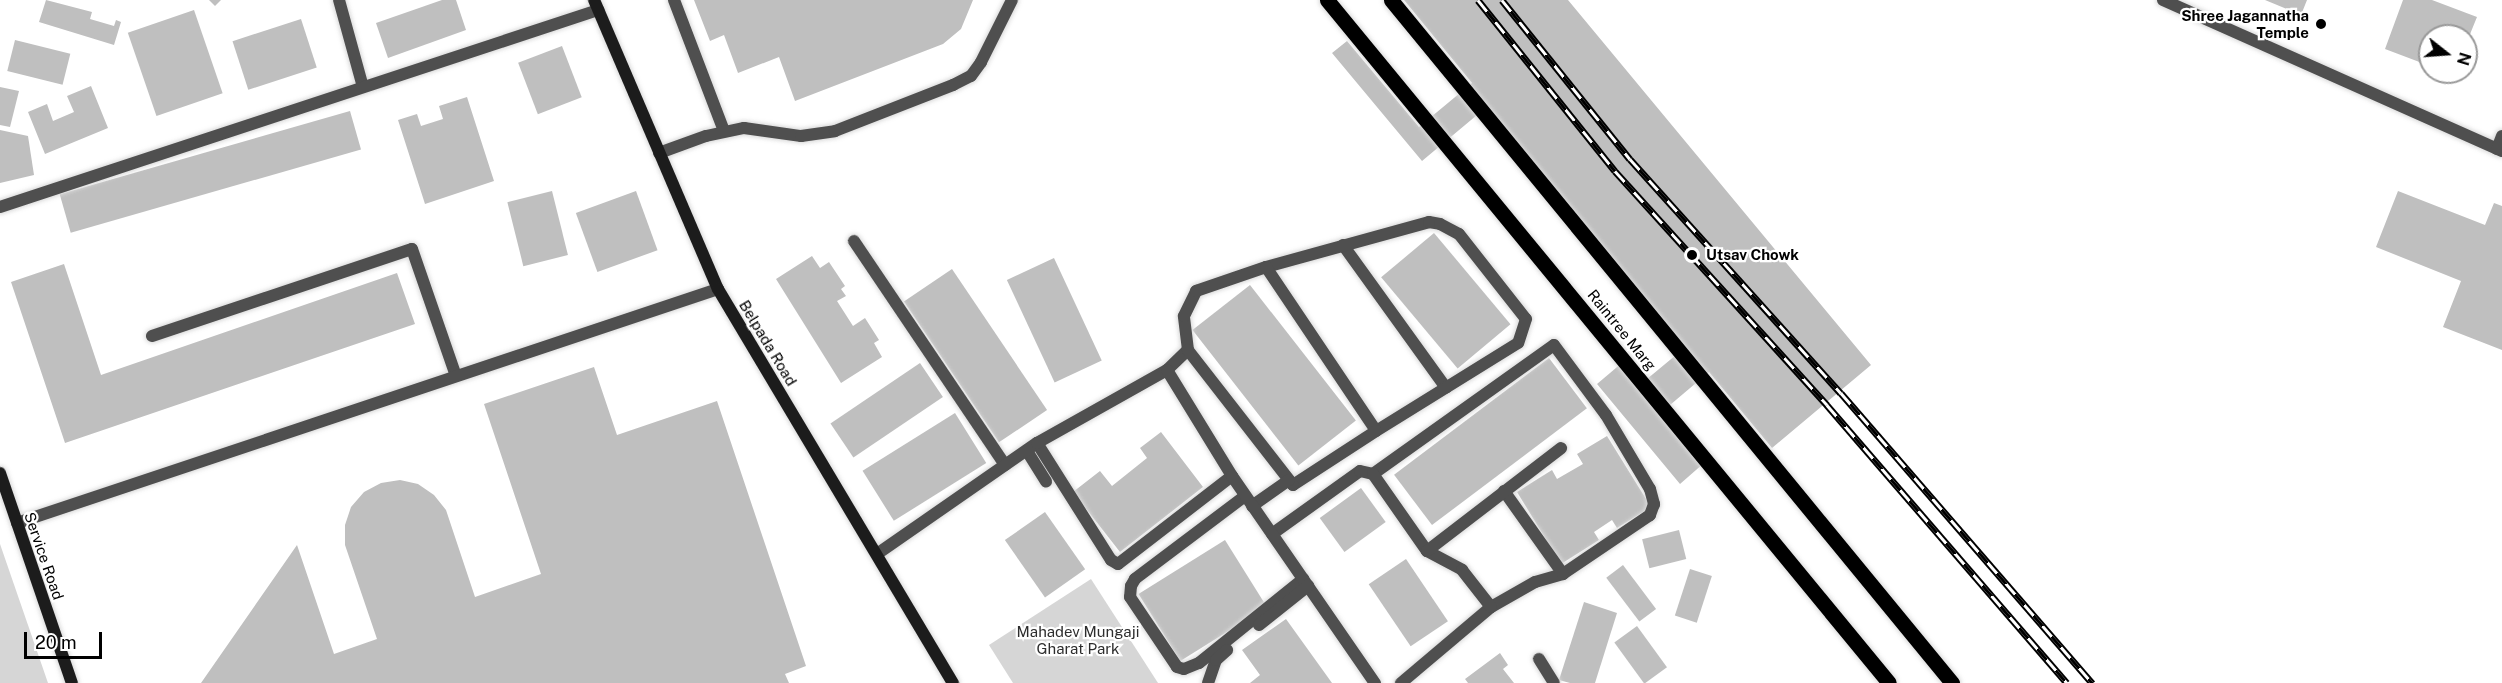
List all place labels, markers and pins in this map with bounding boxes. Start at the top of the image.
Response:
place label: Shree Jagannatha Temple [2181,6,2309,41]
marker: Shree Jagannatha Temple [2314,17,2328,31]
marker: Utsav Chowk [1683,246,1701,264]
place label: Utsav Chowk [1706,246,1799,264]

